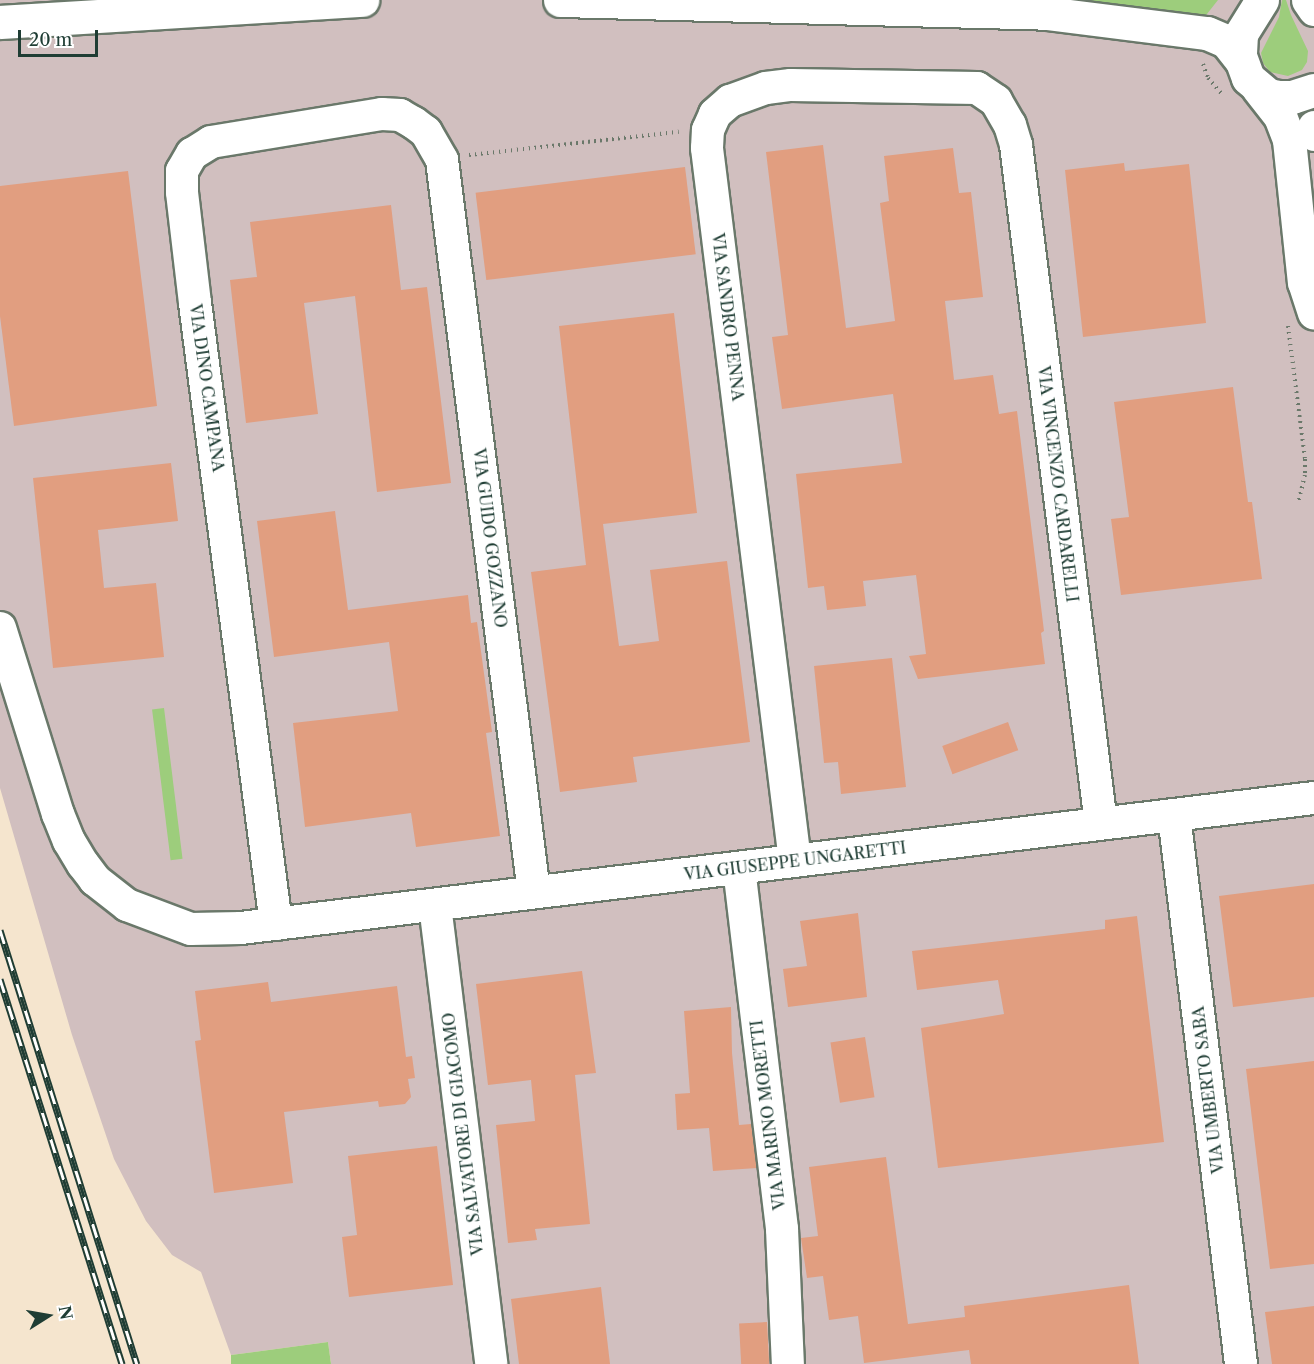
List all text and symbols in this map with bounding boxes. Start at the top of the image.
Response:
scale bar [21,18,100,56]
text: 20 m [29,29,72,51]
street label: VIA SANDRO PENNA [708,232,748,402]
street label: VIA DINO CAMPANA [186,302,228,474]
street label: VIA VINCENZO CARDARELLI [1034,364,1082,604]
street label: VIA GUIDO GOZZANO [469,447,511,629]
street label: VIA GIUSEPPE UNGARETTI [682,838,908,884]
street label: VIA UMBERTO SABA [1188,1005,1228,1175]
street label: VIA SALVATORE DI GIACOMO [439,1011,487,1257]
street label: VIA MARINO MORETTI [747,1019,789,1211]
north arrow [18,1286,78,1346]
text: N [55,1304,77,1321]

